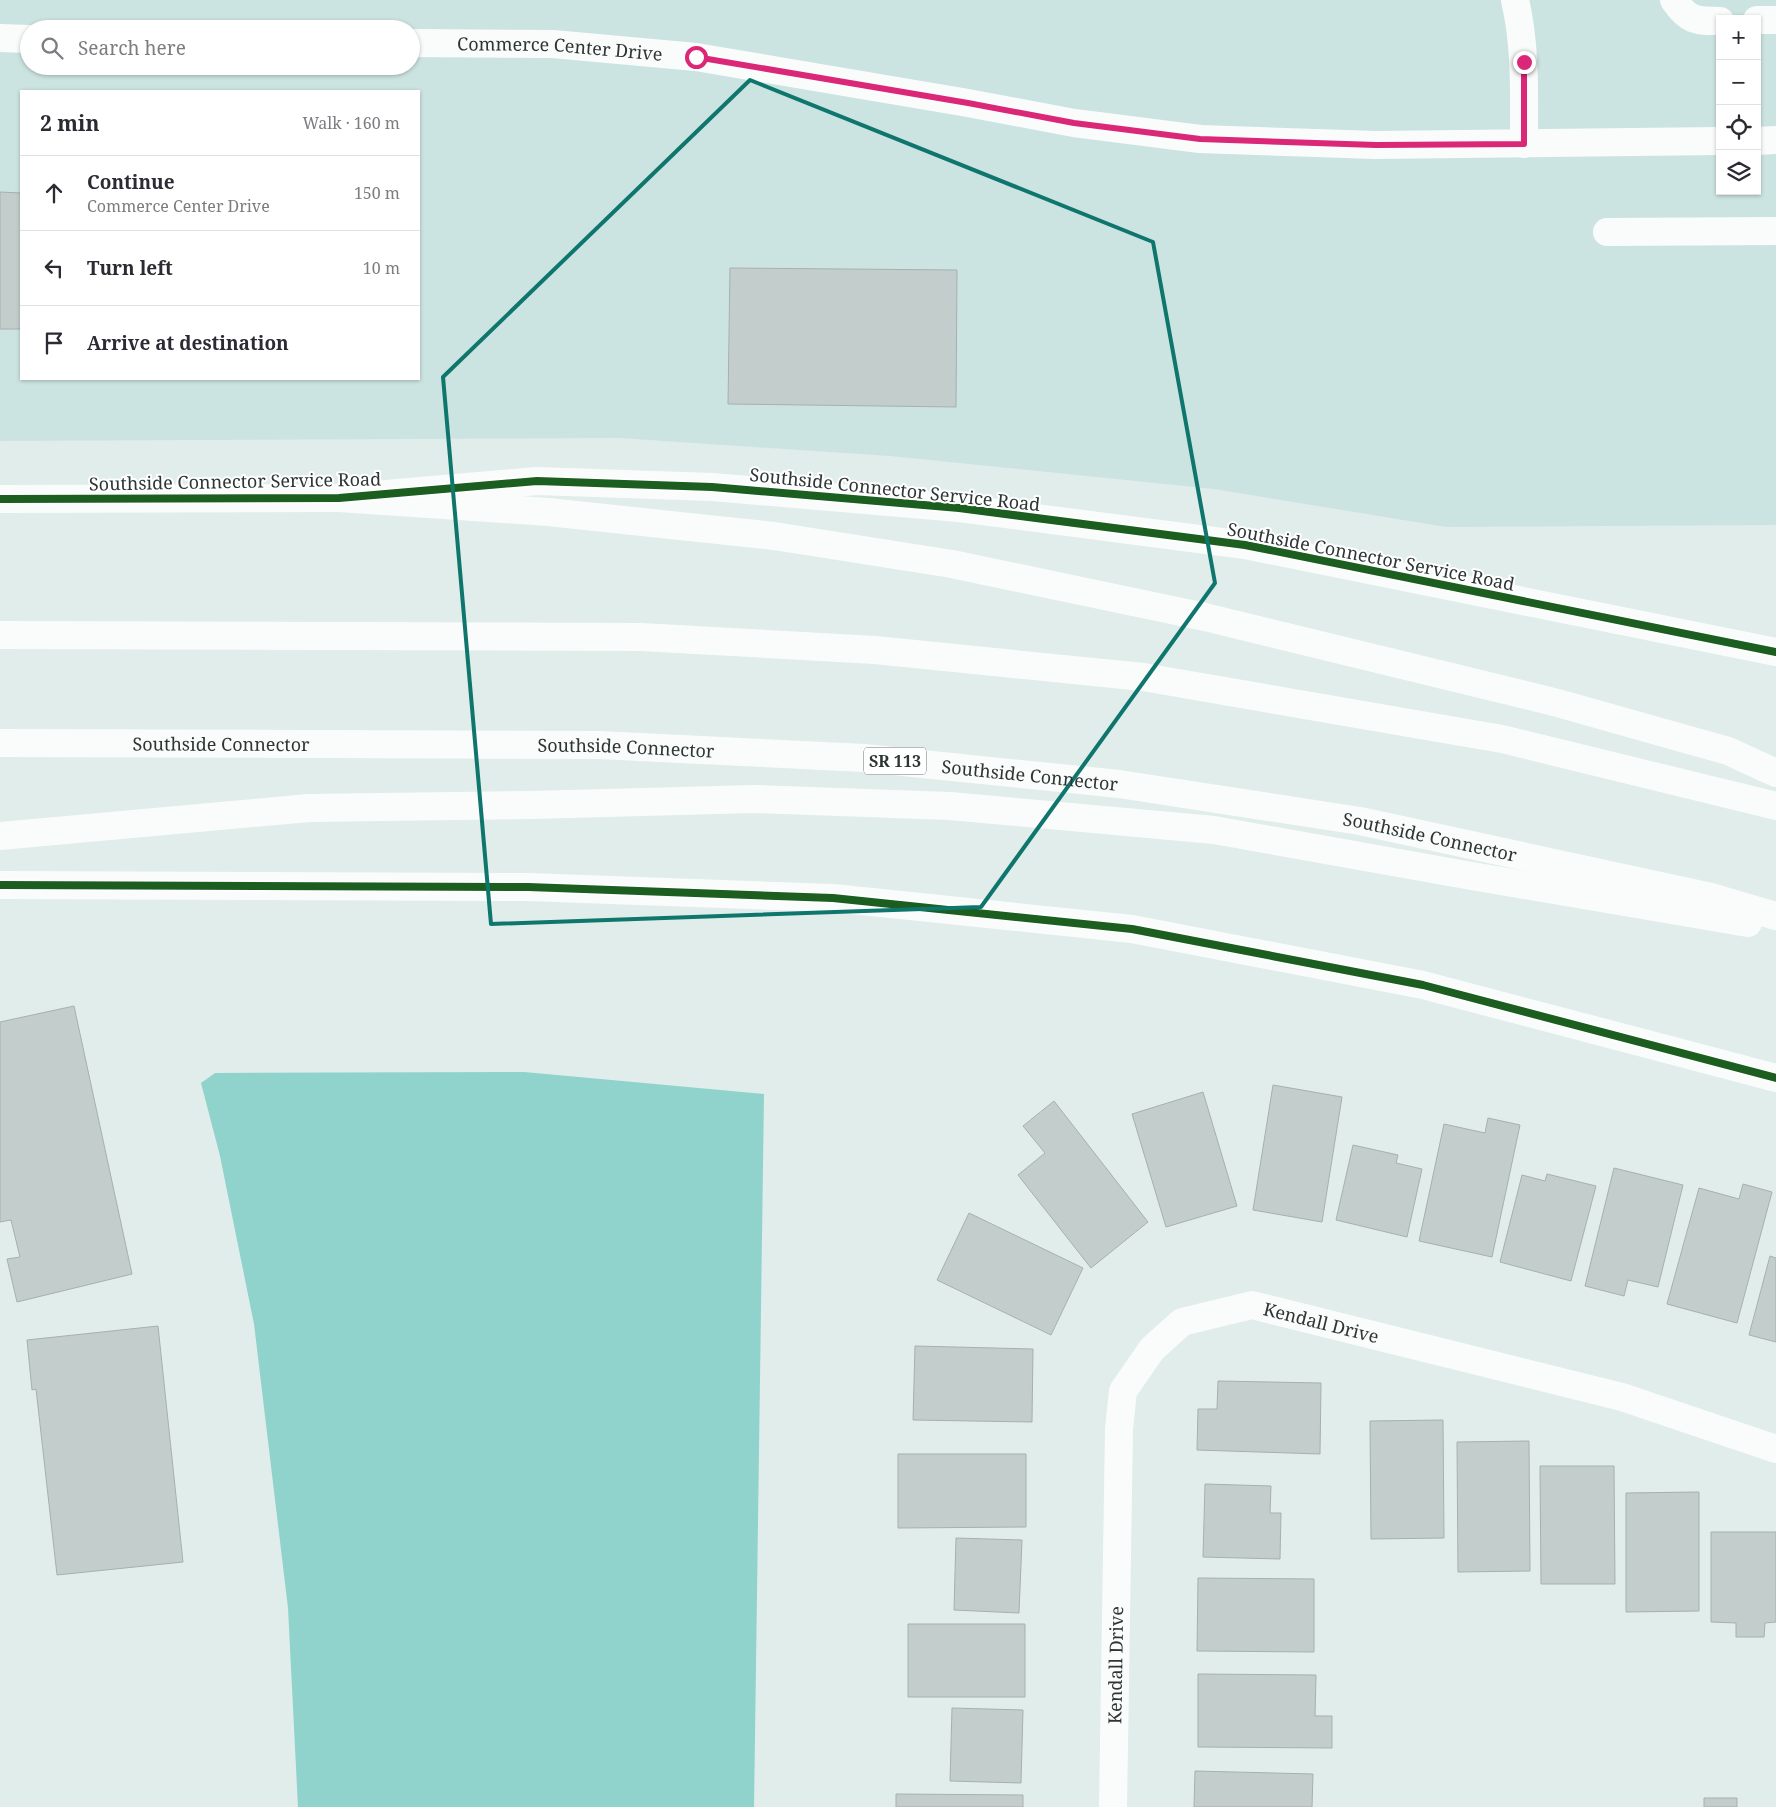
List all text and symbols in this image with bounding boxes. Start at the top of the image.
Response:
map controls [1716,15,1761,195]
button: + [1716,15,1761,60]
search box [20,20,420,75]
street label: Commerce Center Drive [457,31,663,66]
icon: search [38,34,66,62]
text: Search here [78,35,186,61]
route start [685,46,708,69]
route end [1513,51,1536,74]
button: − [1716,60,1761,105]
button: locate [1716,105,1761,150]
text: 2 min [40,109,99,137]
text: Walk · 160 m [303,112,400,134]
button: layers [1716,150,1761,195]
text: Continue [87,169,175,195]
icon: ahead [40,179,68,207]
text: 150 m [354,182,400,204]
text: Commerce Center Drive [87,195,270,217]
icon: left [40,254,68,282]
text: Turn left [87,255,173,281]
text: 10 m [363,257,400,279]
icon: arrive [40,329,68,357]
text: Arrive at destination [87,330,289,356]
street label: Southside Connector Service Road [748,462,1042,516]
street label: Southside Connector Service Road [89,466,381,496]
street label: Southside Connector Service Road [1225,516,1517,596]
street label: Southside Connector [132,731,310,756]
street label: Southside Connector [537,733,716,763]
road number: SR 113 [864,748,926,774]
street label: Southside Connector [941,754,1120,796]
street label: Southside Connector [1341,807,1520,867]
street label: Kendall Drive [1261,1296,1381,1348]
street label: Kendall Drive [1102,1606,1128,1724]

